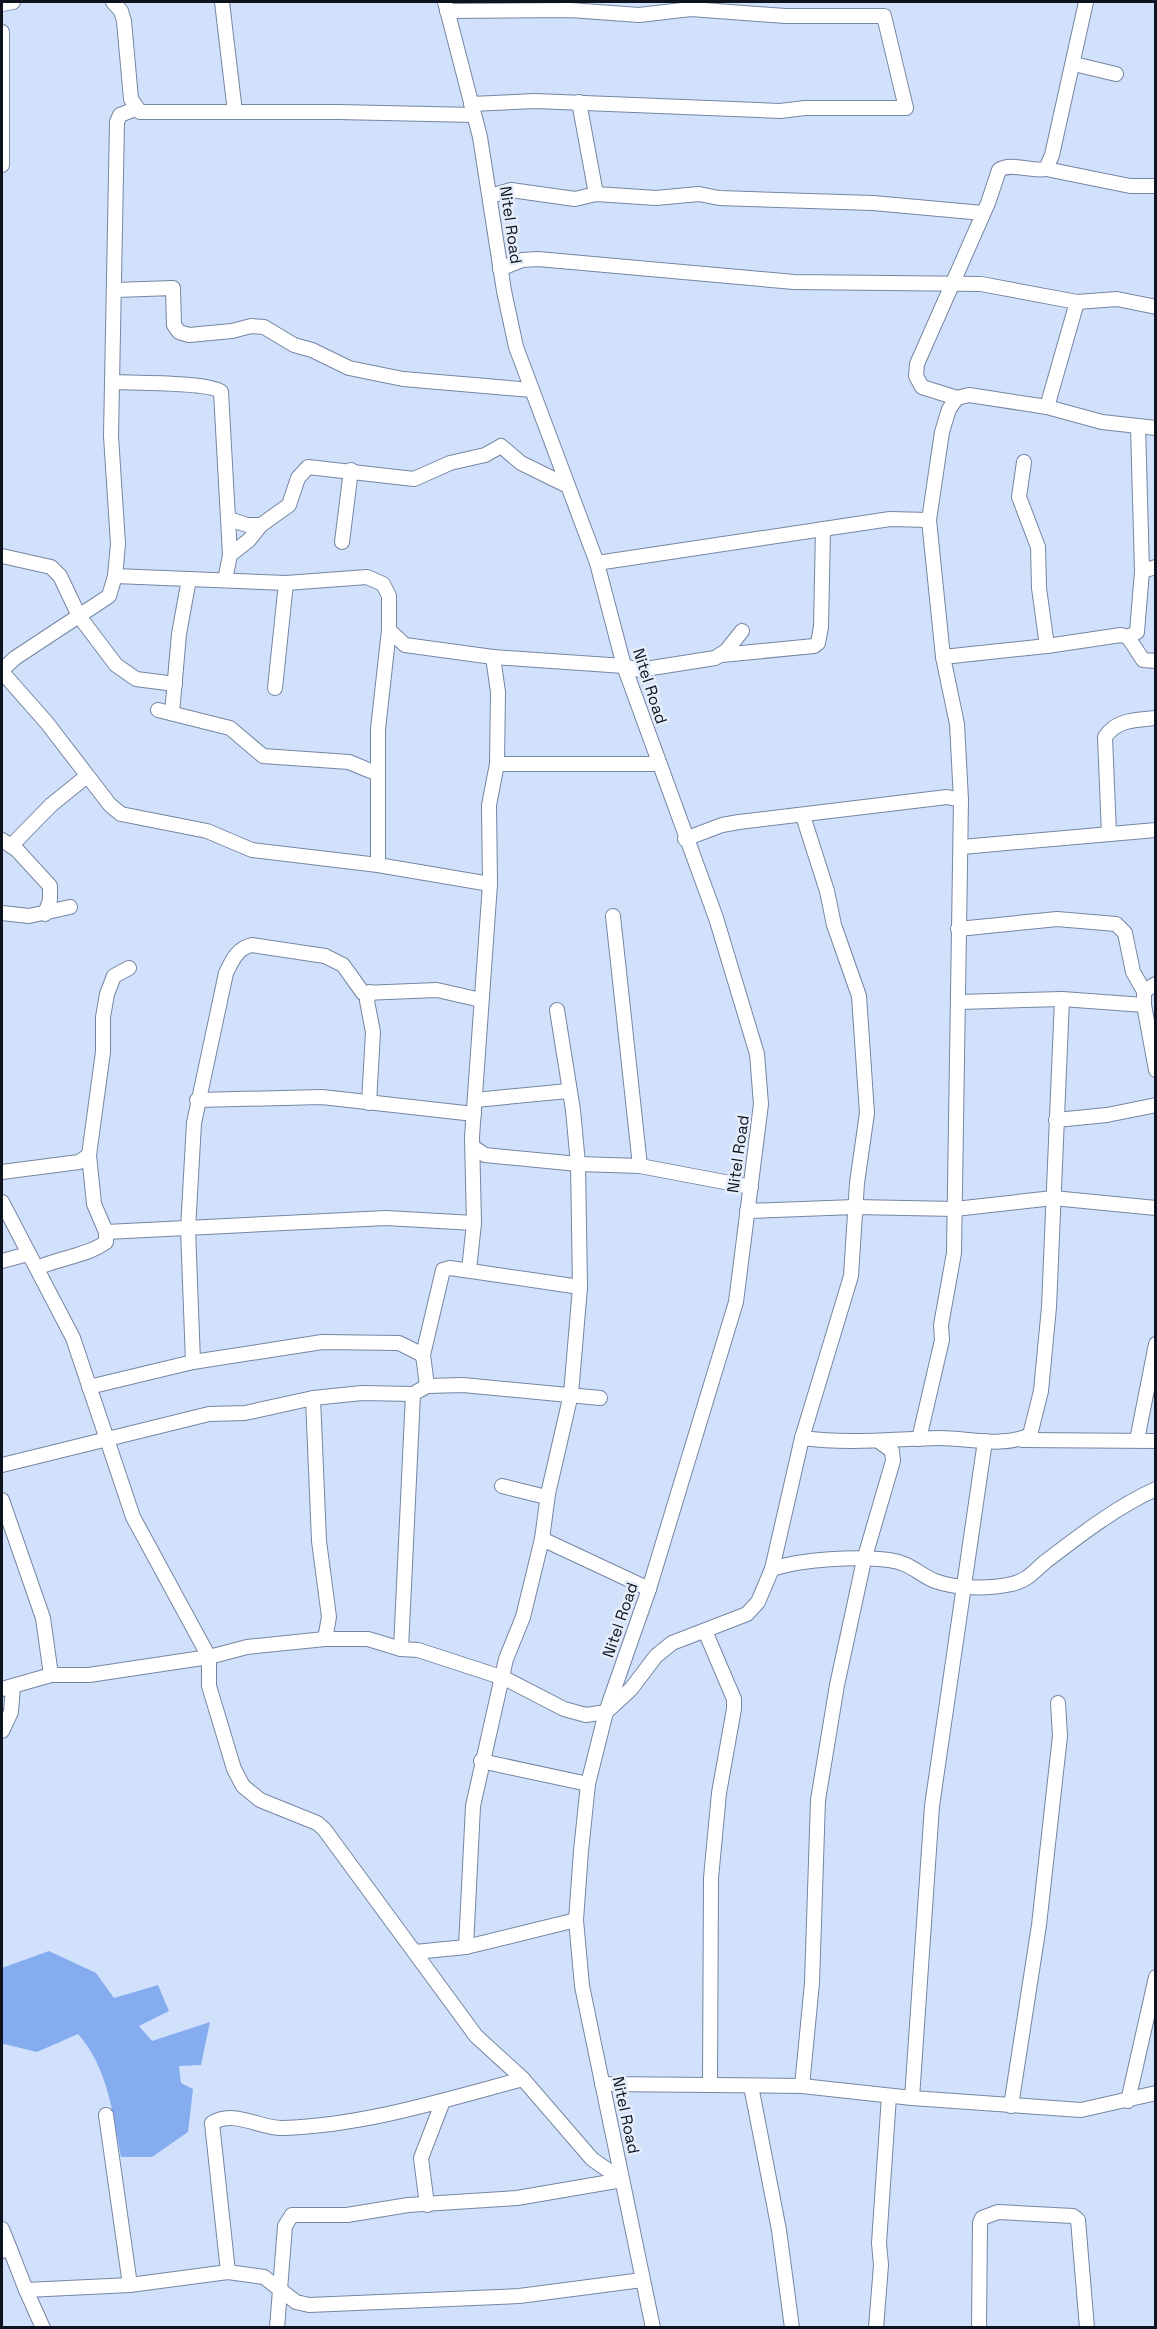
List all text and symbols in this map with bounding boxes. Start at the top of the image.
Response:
street label: Nitel Road [495,185,527,265]
street label: Nitel Road [628,645,672,727]
street label: Nitel Road [722,1114,754,1194]
street label: Nitel Road [597,1580,643,1660]
street label: Nitel Road [608,2074,644,2156]

